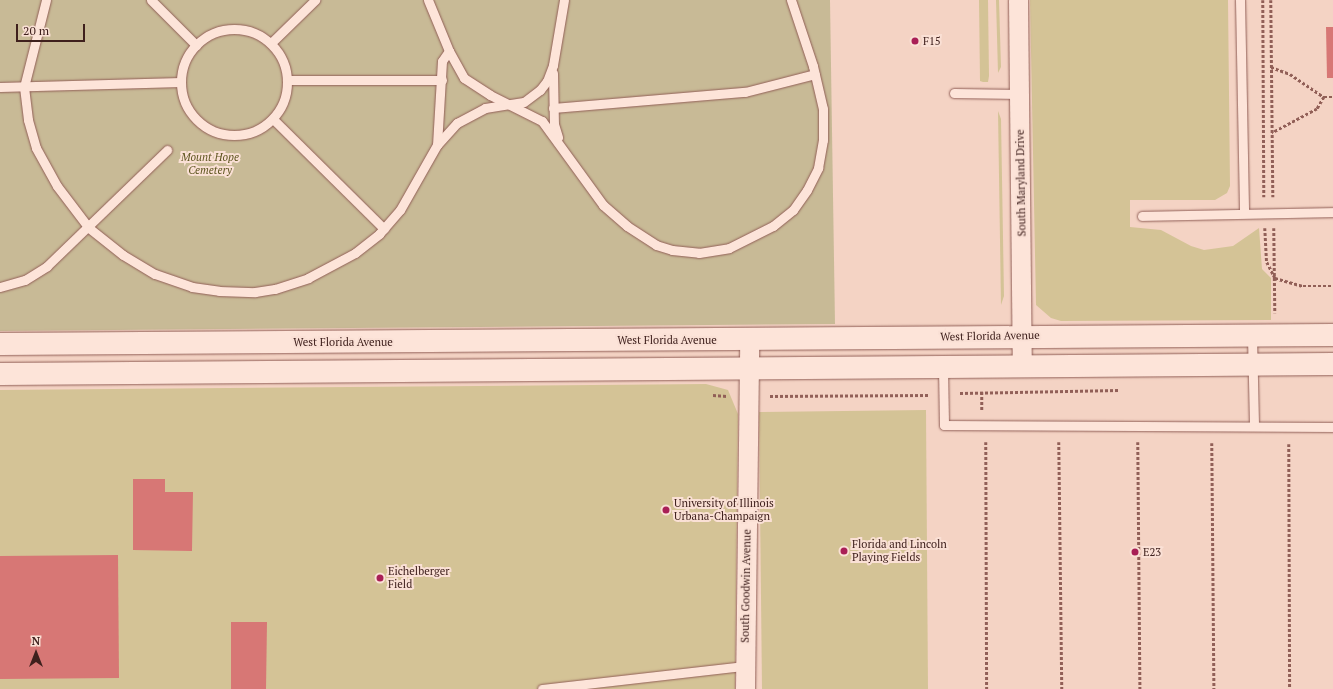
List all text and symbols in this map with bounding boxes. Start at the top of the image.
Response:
scale bar [18,16,87,42]
text: 20 m [23,23,49,38]
place label: F15 [923,34,941,48]
marker: F15 [910,36,920,46]
street label: South Maryland Drive [1013,129,1029,237]
park label: Mount Hope Cemetery [181,151,239,177]
street label: West Florida Avenue [940,329,1040,343]
street label: West Florida Avenue [617,333,717,347]
street label: West Florida Avenue [293,335,393,349]
place label: University of Illinois Urbana-Champaign [674,497,774,523]
marker: University of Illinois Urbana-Champaign [661,505,671,515]
street label: South Goodwin Avenue [738,529,754,643]
place label: Florida and Lincoln Playing Fields [852,538,947,564]
place label: E23 [1143,545,1161,559]
marker: Florida and Lincoln Playing Fields [839,546,849,556]
marker: E23 [1130,547,1140,557]
place label: Eichelberger Field [388,565,449,591]
marker: Eichelberger Field [375,573,385,583]
north arrow [16,633,56,673]
text: N [32,634,40,648]

